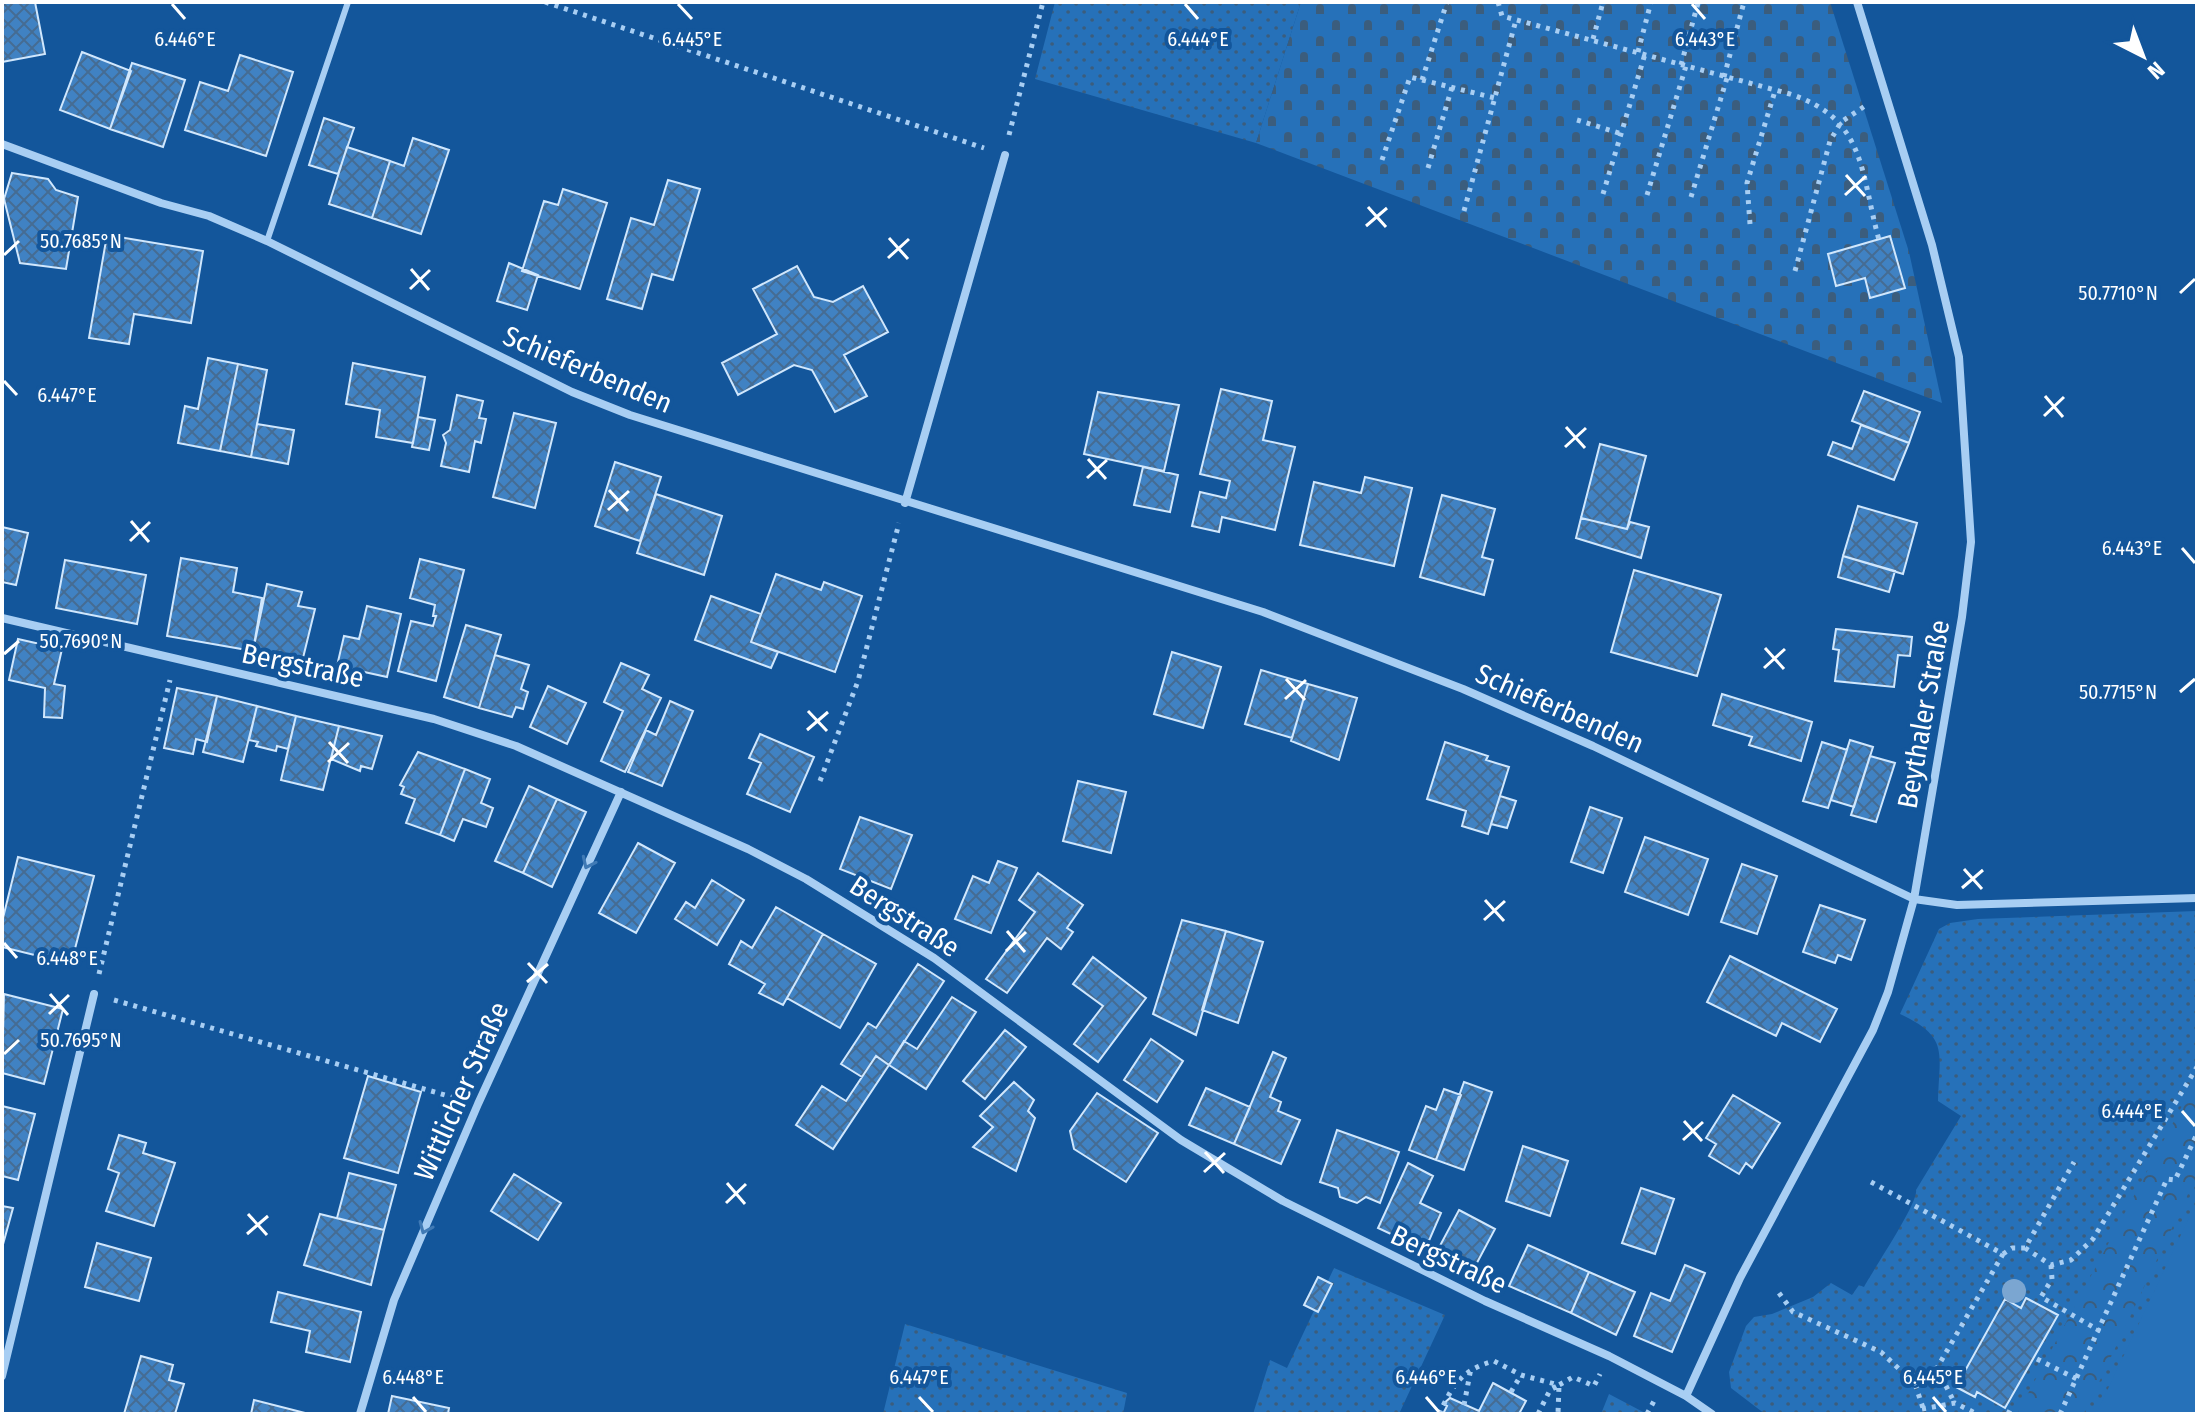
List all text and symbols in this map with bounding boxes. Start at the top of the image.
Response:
north arrow [2103,16,2183,96]
text: 6.446°E [154,27,216,51]
text: 6.445°E [662,27,722,51]
text: 6.444°E [1167,27,1229,51]
text: 6.443°E [1675,27,1735,51]
text: N [2142,56,2170,85]
text: 50.7685°N [40,229,122,253]
text: 50.7710°N [2078,281,2158,305]
street label: Schieferbenden [498,319,677,420]
text: 6.447°E [37,383,97,407]
text: 6.443°E [2102,536,2162,560]
street label: Beythaler Straße [1891,617,1956,811]
text: 50.7690°N [40,629,122,653]
street label: Bergstraße [239,636,367,695]
street label: Schieferbenden [1471,657,1649,760]
text: 50.7715°N [2079,680,2157,704]
one-way arrow [582,854,598,869]
street label: Bergstraße [844,869,966,964]
text: 6.448°E [36,946,98,970]
street label: Wittlicher Straße [407,997,516,1186]
text: 50.7695°N [40,1028,122,1052]
text: 6.444°E [2101,1099,2163,1123]
street label: Bergstraße [1386,1218,1512,1301]
one-way arrow [418,1220,434,1234]
text: 6.448°E [382,1365,444,1389]
text: 6.447°E [889,1365,949,1389]
text: 6.446°E [1395,1365,1457,1389]
text: 6.445°E [1903,1365,1963,1389]

